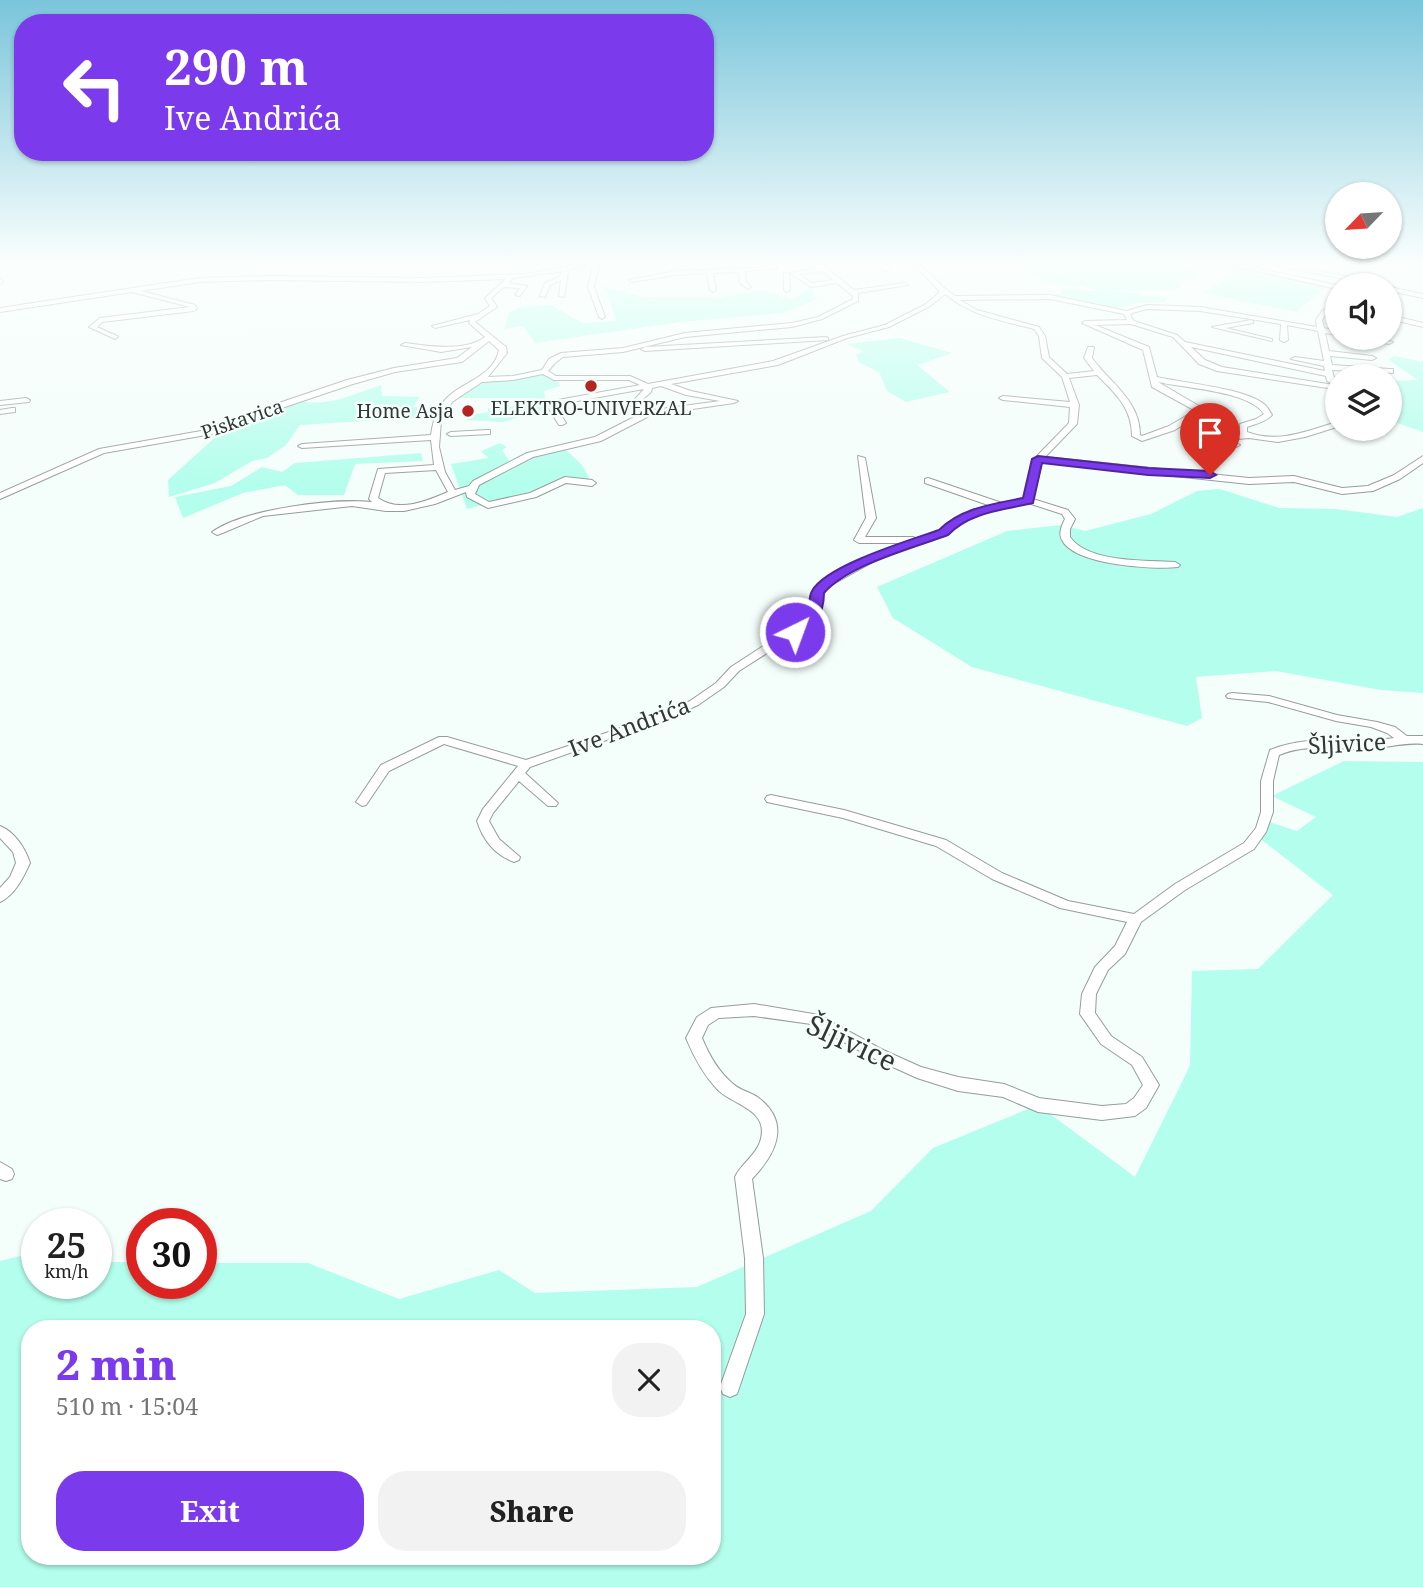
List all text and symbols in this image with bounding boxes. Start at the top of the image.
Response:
text: 290 m [164,33,308,99]
icon: left [49,42,140,133]
text: Ive Andrića [164,96,342,139]
north arrow [1325,182,1402,259]
map controls [1325,182,1402,441]
button: sound [1325,273,1402,350]
button: layers [1325,364,1402,441]
marker: ELEKTRO-UNIVERZAL [583,378,599,394]
street label: Piskavica [198,393,286,445]
place label: ELEKTRO-UNIVERZAL [490,395,692,421]
place label: Home Asja [357,398,454,424]
marker: Home Asja [460,403,476,419]
pin [1180,403,1240,475]
icon: arrive [1191,414,1229,452]
position arrow [758,595,832,669]
street label: Ive Andrića [564,688,694,764]
street label: Šljivice [1307,725,1387,761]
street label: Šljivice [801,1005,903,1079]
speed limit sign: 30 [126,1208,217,1299]
text: 25 [47,1221,86,1268]
text: km/h [44,1259,89,1283]
text: 2 min [56,1335,177,1392]
button: close [612,1343,686,1417]
text: 510 m · 15:04 [56,1390,198,1422]
button: Exit [56,1471,364,1551]
button: Share [378,1471,686,1551]

